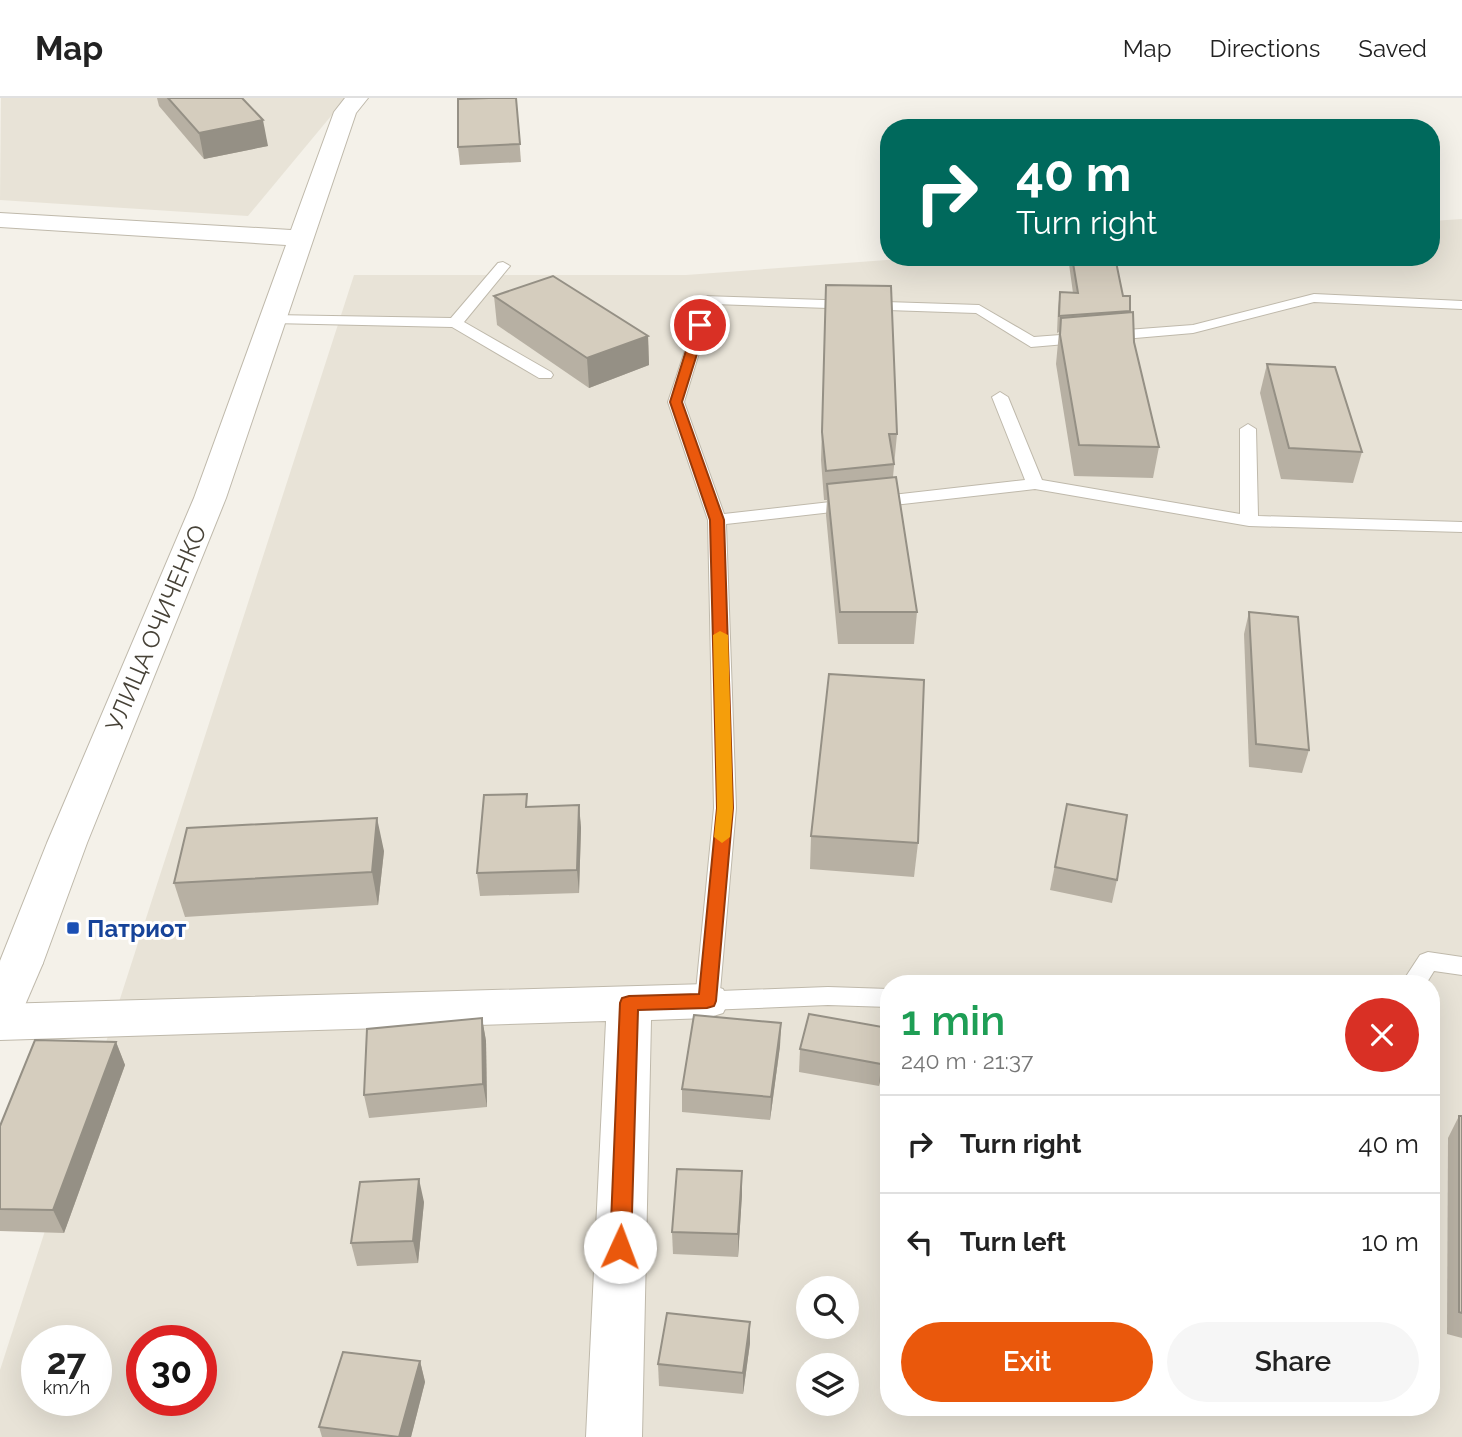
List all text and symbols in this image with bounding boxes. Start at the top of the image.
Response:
text: Map [35,29,103,68]
text: Map [1123,34,1172,63]
text: Directions [1210,34,1320,63]
text: Saved [1358,34,1427,63]
text: 40 m [1016,145,1131,202]
icon: right [901,147,992,238]
text: Turn right [1016,204,1157,241]
pin [670,295,730,355]
icon: arrive [681,306,719,344]
street label: УЛИЦА ОЧИЧЕНКО [99,520,213,736]
place label: Патриот [87,914,186,943]
marker: Патриот [65,920,81,936]
text: 1 min [901,996,1005,1045]
button: close [1345,998,1419,1072]
text: 240 m · 21:37 [901,1047,1033,1074]
icon: right [901,1125,939,1163]
text: Turn right [960,1129,1081,1159]
text: 40 m [1358,1129,1419,1159]
position arrow [583,1210,657,1284]
icon: left [901,1223,939,1261]
text: Turn left [960,1227,1066,1257]
text: 10 m [1361,1227,1419,1257]
map controls [796,1276,859,1416]
button: search [796,1276,859,1339]
button: Exit [901,1322,1153,1402]
button: Share [1167,1322,1419,1402]
speed limit sign: 30 [126,1325,217,1416]
text: 27 [47,1341,86,1382]
button: layers [796,1353,859,1416]
text: km/h [43,1377,90,1398]

